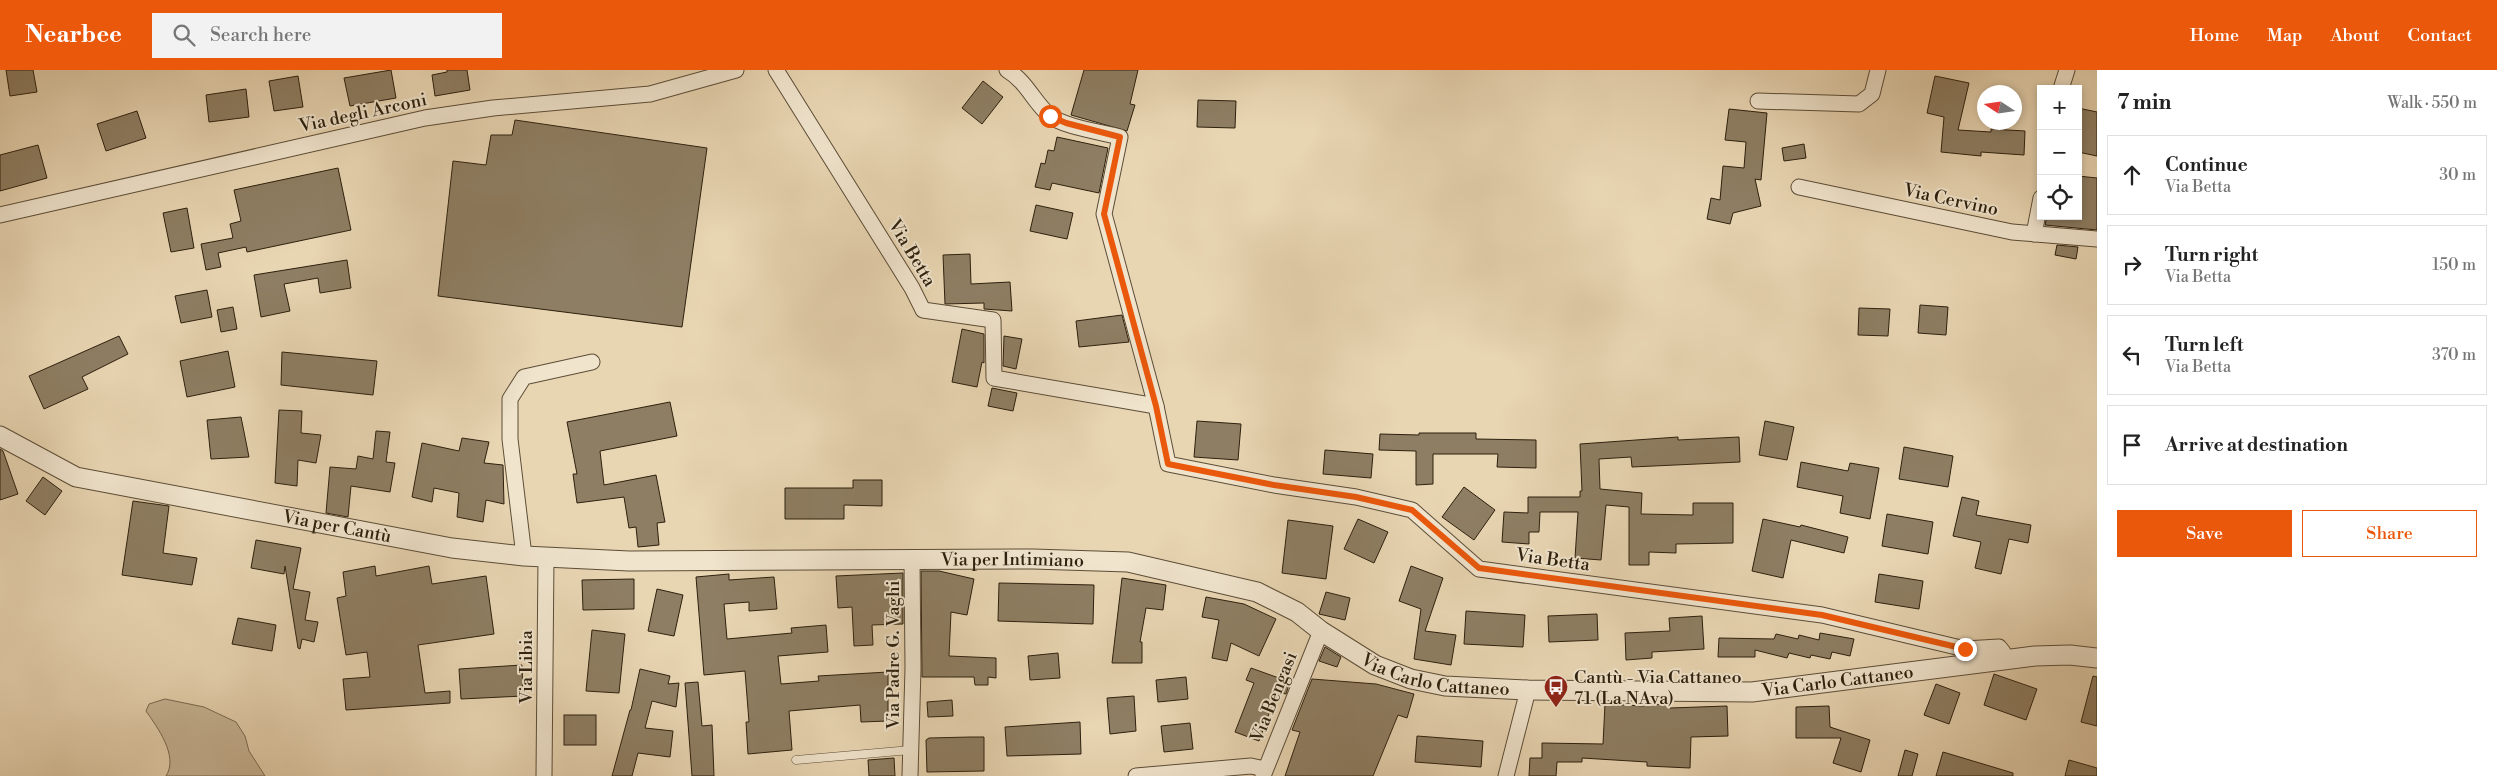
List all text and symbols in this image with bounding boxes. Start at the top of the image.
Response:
search box [152,13,502,58]
text: Nearbee [25,20,122,50]
icon: search [170,21,198,49]
text: Search here [210,23,311,47]
text: Home [2190,24,2239,47]
text: Map [2267,24,2303,47]
text: About [2331,24,2380,47]
text: Contact [2408,24,2472,47]
north arrow [1977,85,2022,130]
map controls [2037,85,2082,220]
button: + [2037,85,2082,130]
street label: Via degli Arconi [296,88,429,138]
text: 7 min [2117,90,2171,116]
text: Walk · 550 m [2388,93,2477,113]
route start [1039,105,1062,128]
button: − [2037,130,2082,175]
text: Continue [2165,153,2248,177]
icon: ahead [2118,161,2146,189]
text: 30 m [2439,165,2476,185]
button: locate [2037,175,2082,220]
text: Via Betta [2165,177,2231,197]
street label: Via Cervino [1901,179,2000,221]
street label: Via Betta [882,214,941,292]
text: Turn right [2165,243,2258,267]
icon: right [2118,251,2146,279]
text: 150 m [2432,255,2476,275]
text: Via Betta [2165,267,2231,287]
text: Turn left [2165,333,2244,357]
icon: left [2118,341,2146,369]
text: 370 m [2432,345,2476,365]
text: Via Betta [2165,357,2231,377]
icon: arrive [2118,431,2146,459]
text: Arrive at destination [2165,433,2348,457]
street label: Via per Cantù [280,505,394,548]
button: Save [2117,510,2292,557]
button: Share [2302,510,2477,557]
street label: Via Betta [1514,543,1592,577]
street label: Via per Intimiano [940,547,1084,572]
street label: Via Padre G. Vaghi [882,580,905,731]
street label: Via Libia [515,629,538,705]
route end [1954,638,1977,661]
street label: Via Carlo Cattaneo [1356,647,1510,701]
street label: Via Bengasi [1245,648,1303,746]
street label: Via Carlo Cattaneo [1760,660,1915,702]
place label: Cantù - Via Cattaneo 71 (La NAva) [1574,666,1742,710]
bus stop icon: Cantù - Via Cattaneo 71 (La NAva) [1543,674,1569,708]

